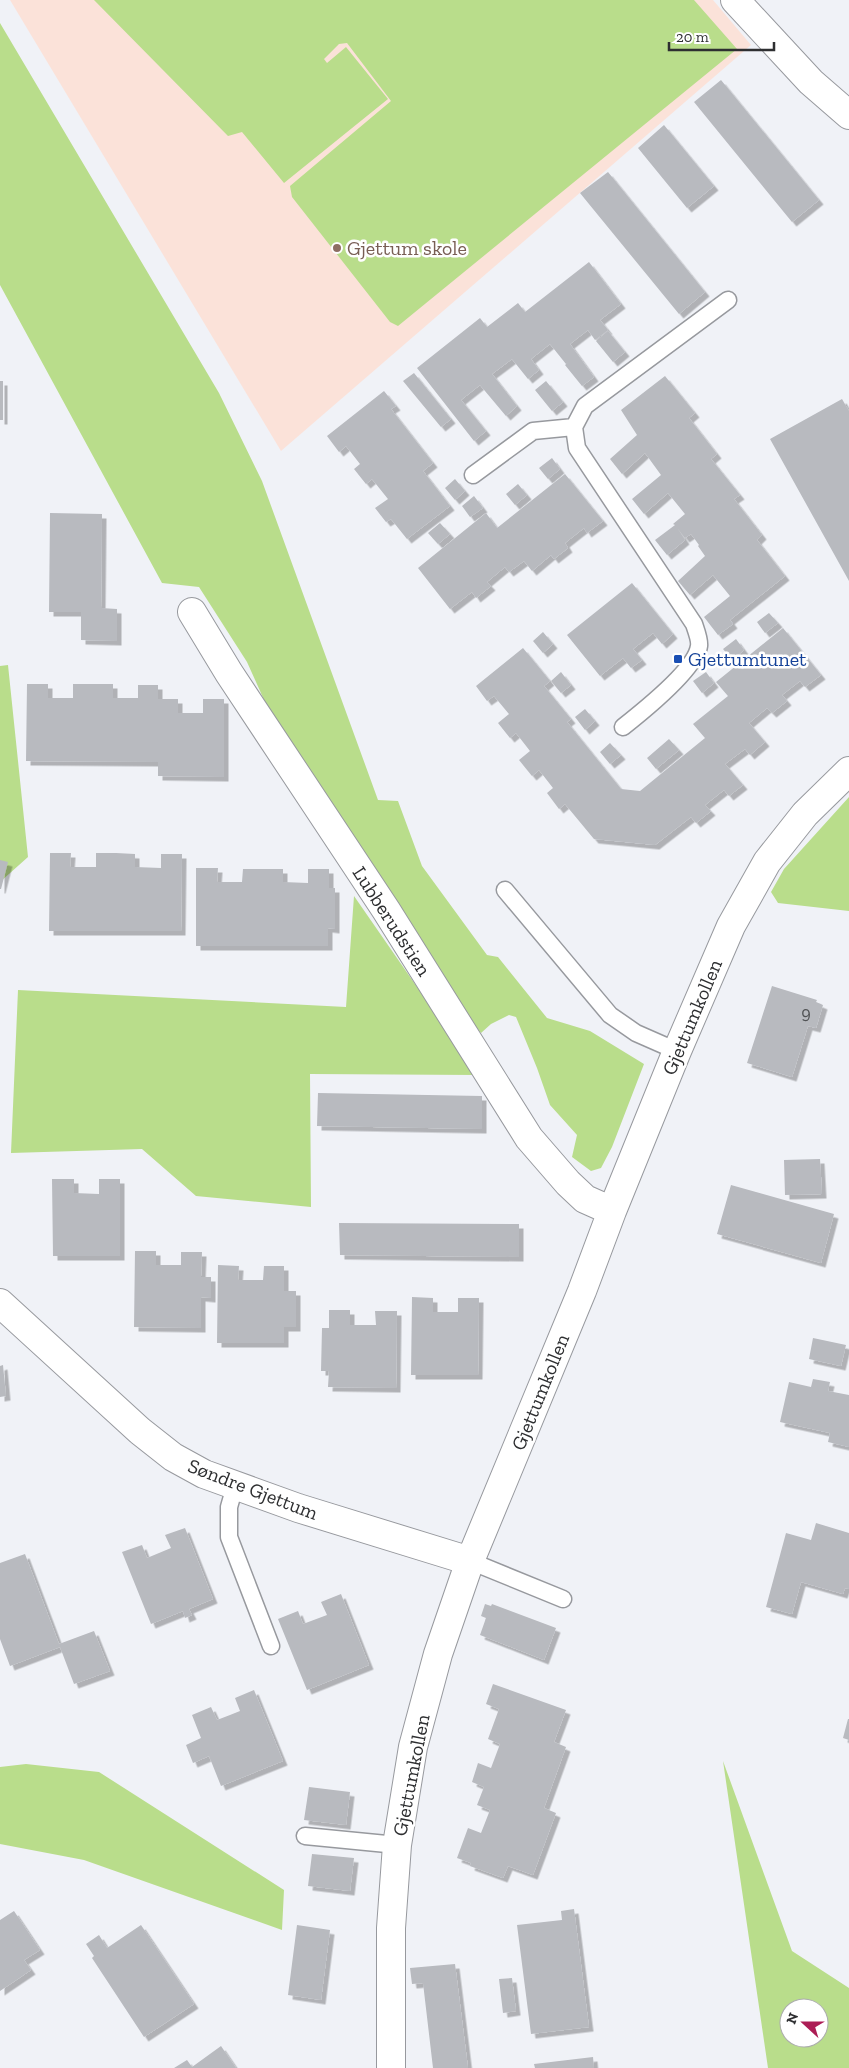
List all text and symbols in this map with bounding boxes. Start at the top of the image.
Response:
scale bar [669,20,774,52]
text: 20 m [676,28,709,46]
place label: Gjettum skole [347,236,467,260]
marker: Gjettum skole [331,242,343,254]
place label: Gjettumtunet [688,647,807,671]
marker: Gjettumtunet [672,653,684,665]
street label: Lubberudstien [348,862,437,981]
street label: Gjettumkollen [657,955,727,1078]
house number: 9 [801,1002,811,1024]
street label: Gjettumkollen [506,1330,574,1454]
street label: Søndre Gjettum [185,1453,322,1525]
street label: Gjettumkollen [387,1712,435,1838]
north arrow [779,1998,829,2048]
text: N [782,2010,802,2027]

